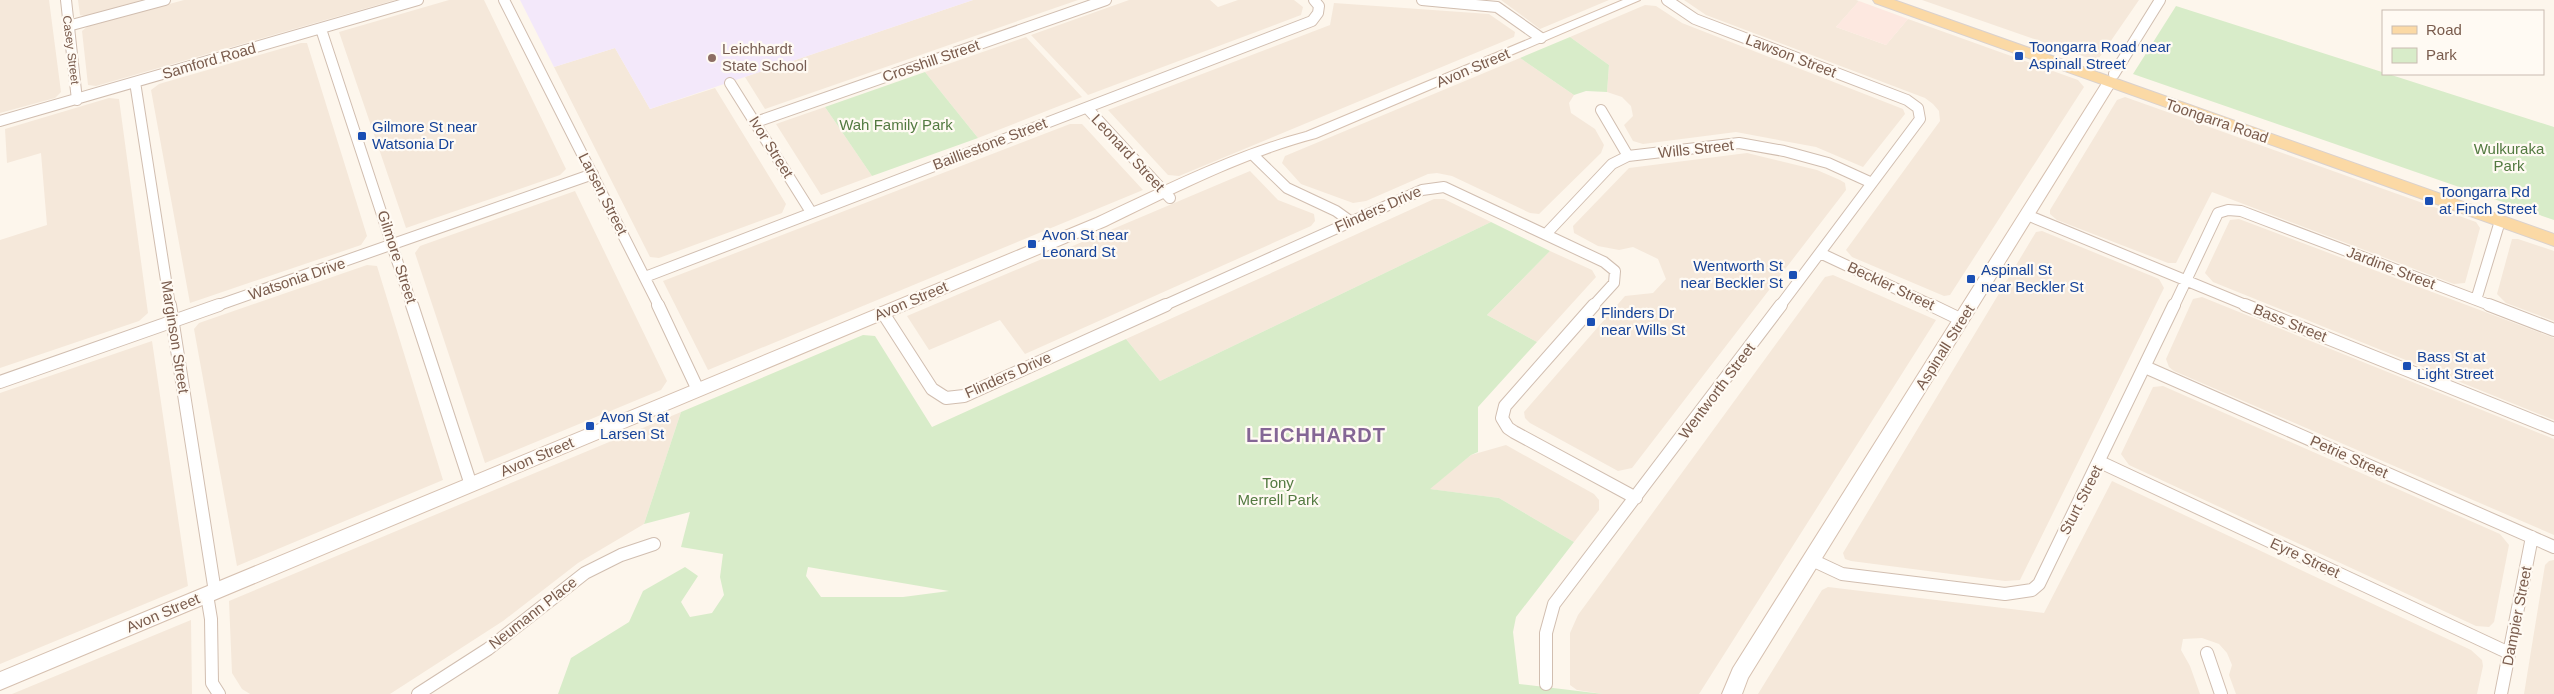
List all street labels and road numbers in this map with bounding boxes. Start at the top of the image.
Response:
street label: Casey Street [60,15,82,86]
street label: Lawson Street [1743,30,1840,81]
street label: Crosshill Street [880,36,982,85]
street label: Samford Road [160,39,258,82]
street label: Avon Street [1434,44,1513,91]
street label: Toongarra Road [2164,95,2271,146]
street label: Leonard Street [1088,111,1169,195]
street label: Ivor Street [746,113,797,181]
street label: Bailliestone Street [930,114,1050,173]
street label: Wills Street [1657,136,1735,161]
street label: Larsen Street [575,150,632,238]
street label: Flinders Drive [1332,182,1424,235]
street label: Gilmore Street [374,208,421,306]
street label: Jardine Street [2345,243,2439,292]
street label: Watsonia Drive [246,254,347,303]
street label: Beckler Street [1845,258,1938,314]
street label: Avon Street [872,277,951,324]
street label: Marginson Street [158,279,193,395]
street label: Bass Street [2251,300,2330,345]
street label: Aspinall Street [1912,301,1978,392]
street label: Wentworth Street [1675,339,1759,442]
street label: Flinders Drive [962,348,1054,401]
street label: Petrie Street [2308,432,2392,482]
street label: Avon Street [498,433,577,480]
street label: Sturt Street [2056,461,2106,537]
street label: Eyre Street [2268,534,2344,581]
street label: Dampier Street [2499,564,2535,667]
street label: Neumann Place [485,573,580,652]
street label: Avon Street [124,589,203,636]

